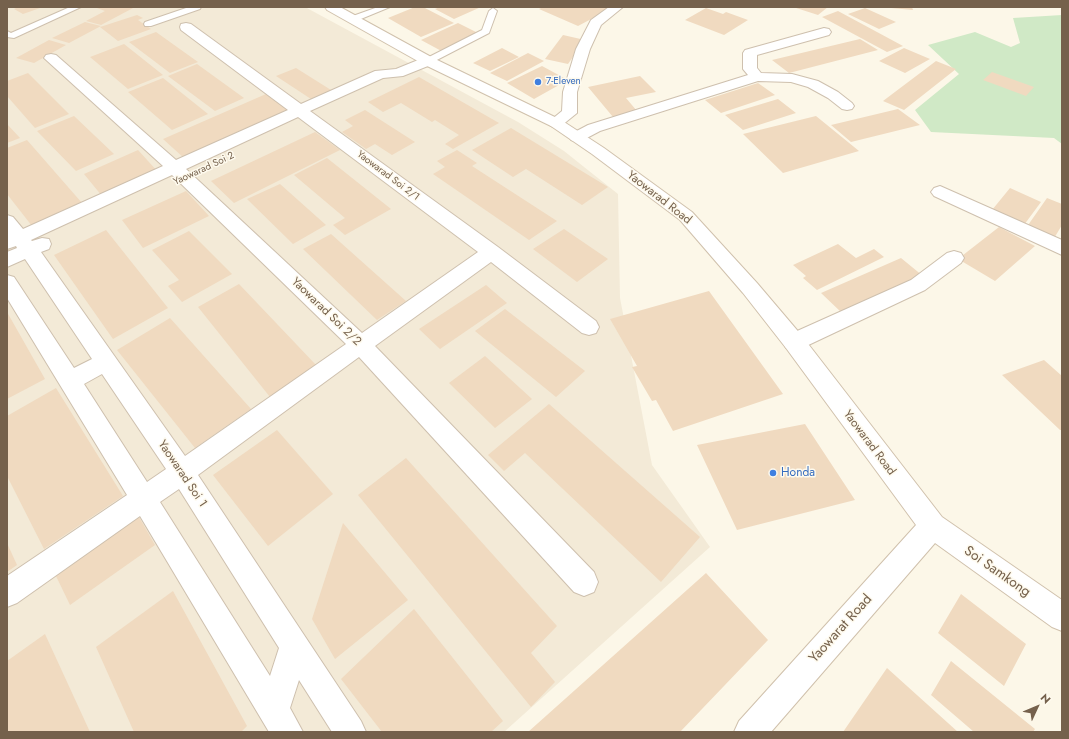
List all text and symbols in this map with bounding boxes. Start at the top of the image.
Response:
place label: 7-Eleven [546,76,581,88]
marker: 7-Eleven [533,77,543,87]
street label: Yaowarad Soi 2/1 [354,149,422,203]
street label: Yaowarad Soi 2 [172,150,236,188]
street label: Yaowarad Road [624,168,694,228]
street label: Yaowarad Soi 2/2 [288,275,364,349]
street label: Yaowarad Road [840,408,898,478]
street label: Yaowarad Soi 1 [154,438,210,510]
place label: Honda [781,466,815,480]
marker: Honda [768,468,778,478]
street label: Soi Samkong [960,543,1034,601]
street label: Yaowarat Road [806,591,876,667]
north arrow [1017,687,1057,727]
text: N [1037,690,1054,707]

